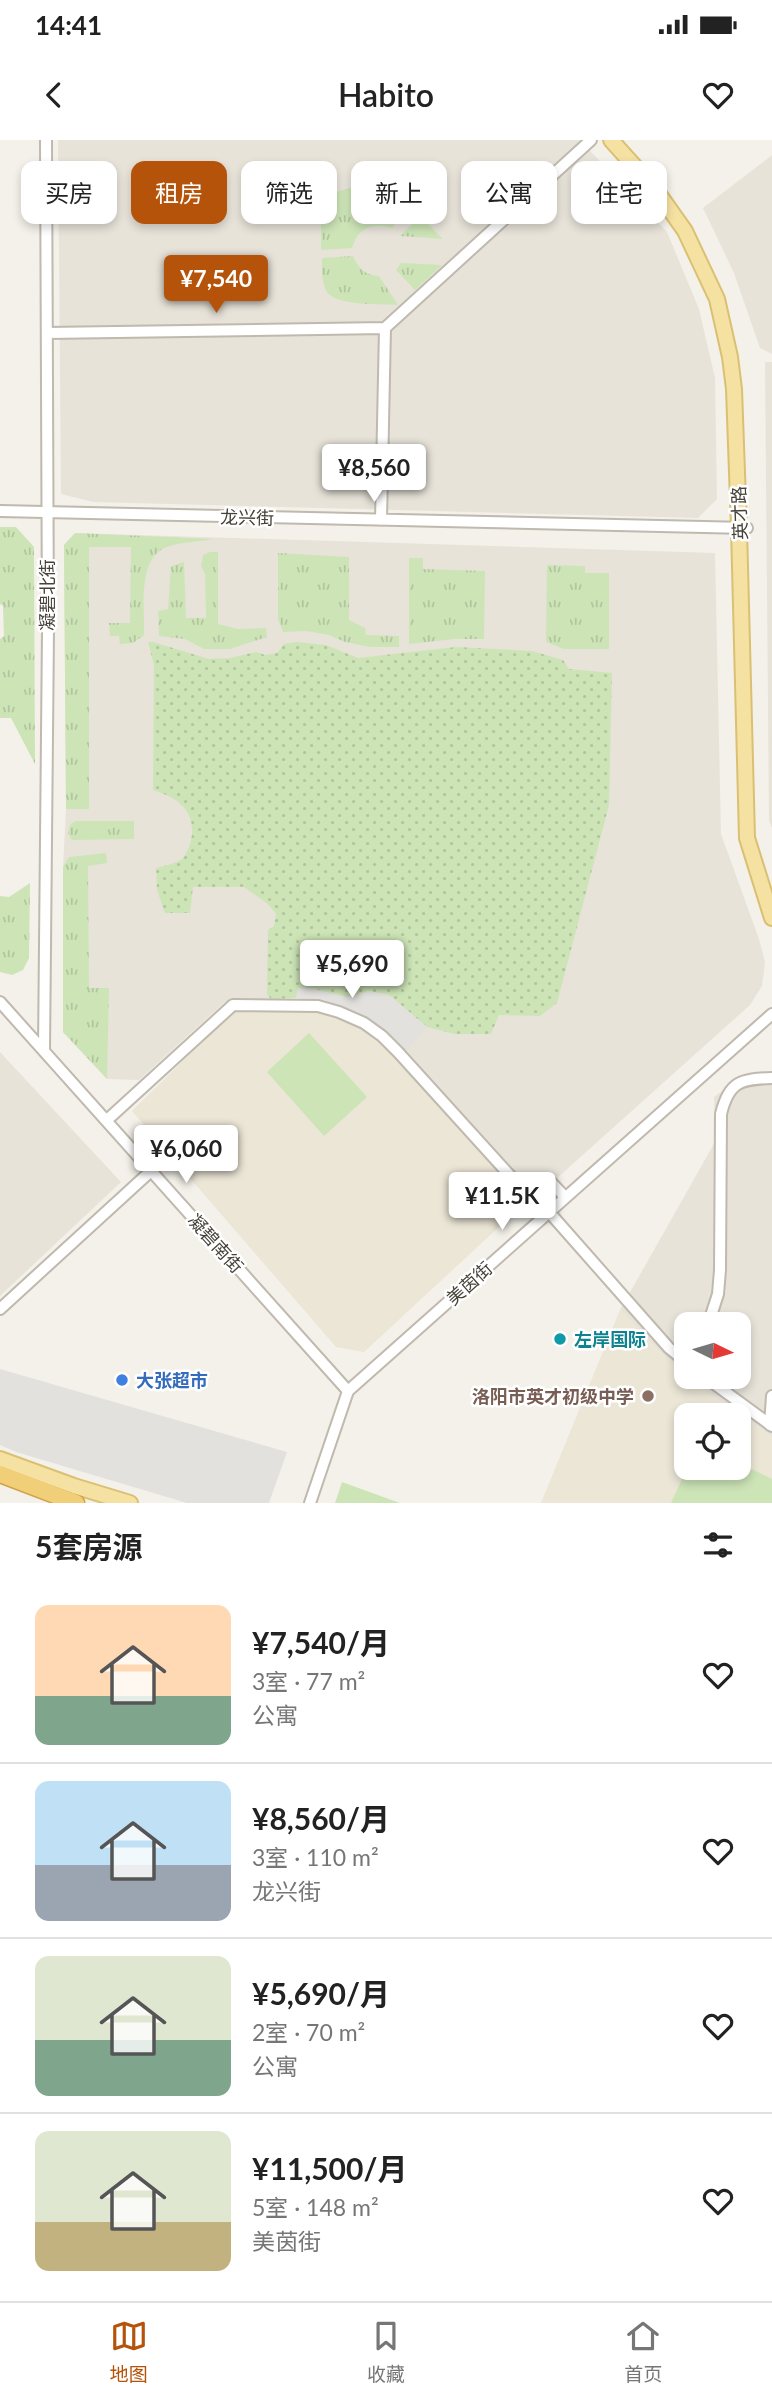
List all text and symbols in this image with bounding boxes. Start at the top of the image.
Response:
text: 14:41 [35,9,102,41]
text: Habito [338,75,434,114]
icon: back [35,76,73,114]
icon: heart [699,76,737,114]
chip: 买房 [21,161,117,224]
chip: 租房 [131,161,227,224]
chip: 筛选 [241,161,337,224]
chip: 新上 [351,161,447,224]
chip: 公寓 [461,161,557,224]
chip: 住宅 [571,161,667,224]
pin: ¥7,540 [159,256,273,315]
text: ¥7,540 [180,264,252,292]
pin: ¥8,560 [317,444,431,504]
text: ¥8,560 [338,453,410,481]
street label: 英才路 [727,486,751,540]
street label: 龙兴街 [220,506,274,528]
street label: 凝碧北街 [36,559,58,631]
pin: ¥5,690 [295,940,409,1000]
text: ¥5,690 [316,949,388,977]
pin: ¥6,060 [129,1126,243,1185]
text: ¥6,060 [150,1134,222,1162]
pin: ¥11.5K [445,1172,559,1232]
text: ¥11.5K [465,1181,539,1209]
street label: 凝碧南街 [184,1209,248,1277]
street label: 美茵街 [442,1257,496,1309]
north arrow [674,1312,751,1390]
map controls [674,1312,751,1480]
place label: 左岸国际 [574,1328,646,1350]
marker: 左岸国际 [552,1331,568,1347]
place label: 大张超市 [136,1369,208,1391]
marker: 大张超市 [114,1372,130,1388]
place label: 洛阳市英才初级中学 [472,1385,634,1407]
marker: 洛阳市英才初级中学 [640,1388,656,1404]
button: locate [674,1403,751,1480]
icon: filters [699,1526,737,1564]
text: 5套房源 [35,1528,142,1564]
text: ¥7,540/月 [252,1624,390,1660]
icon: home [91,1633,175,1717]
icon: heart [699,1656,737,1694]
text: 3室 · 77 m² [252,1667,365,1695]
text: 公寓 [252,1701,298,1729]
text: ¥8,560/月 [252,1800,390,1836]
icon: home [91,1809,175,1893]
icon: heart [699,1832,737,1870]
text: 3室 · 110 m² [252,1843,379,1871]
text: 龙兴街 [252,1877,321,1905]
text: ¥5,690/月 [252,1975,390,2011]
icon: home [91,1984,175,2068]
icon: heart [699,2007,737,2045]
text: 2室 · 70 m² [252,2018,365,2046]
text: 公寓 [252,2052,298,2080]
text: ¥11,500/月 [252,2150,407,2186]
icon: home [91,2159,175,2243]
icon: heart [699,2182,737,2220]
text: 5室 · 148 m² [252,2193,379,2221]
text: 美茵街 [252,2227,321,2255]
tab: 地图 [110,2317,148,2386]
tab: 收藏 [367,2317,405,2386]
tab: 首页 [624,2317,662,2386]

